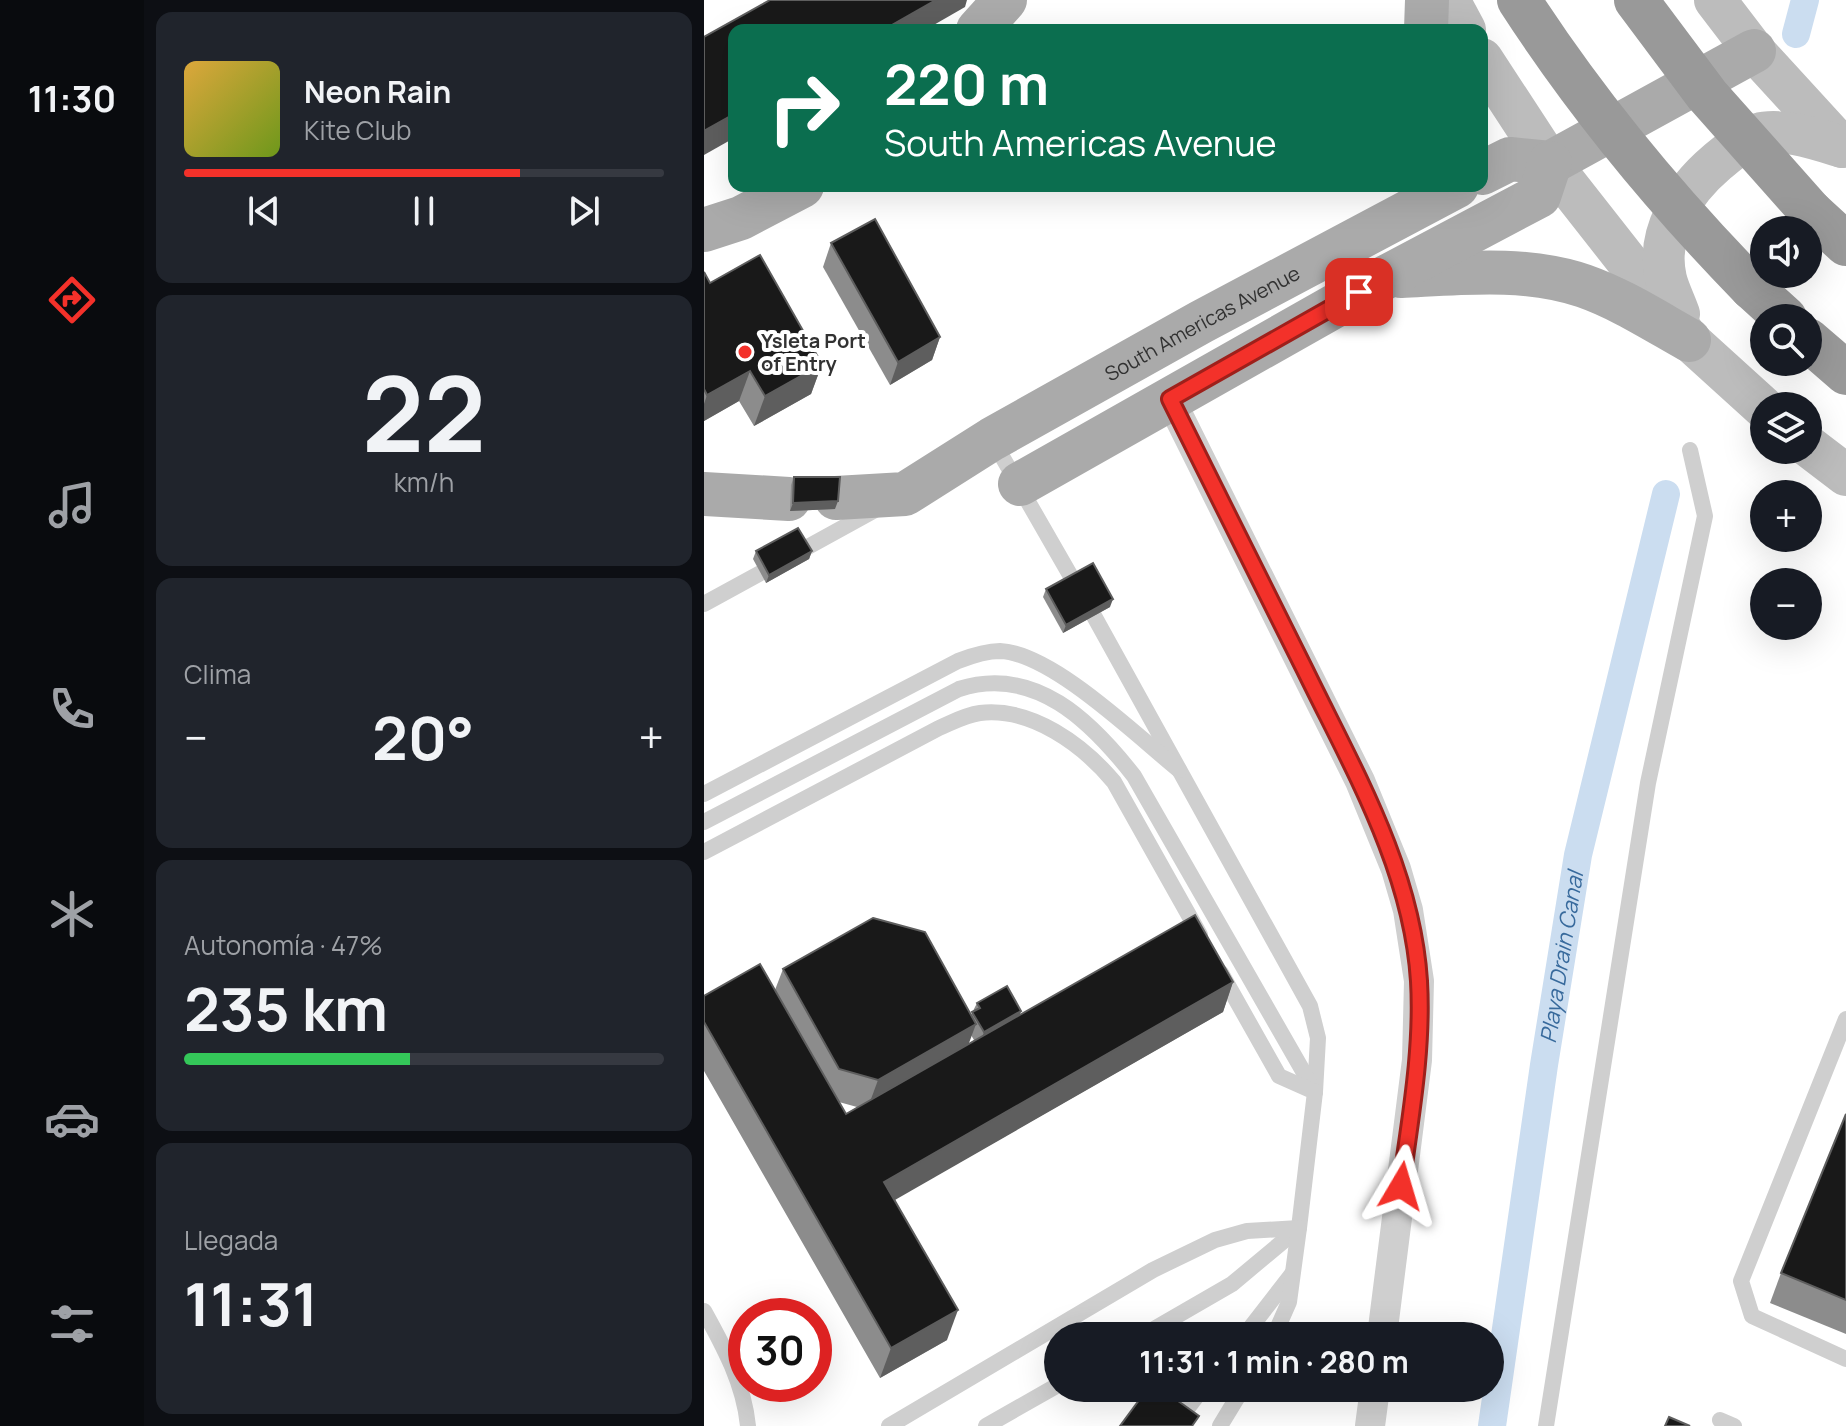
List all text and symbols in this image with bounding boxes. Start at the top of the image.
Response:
text: 220 m [884,45,1049,122]
icon: right [752,56,856,160]
text: Neon Rain [304,71,451,112]
text: 11:30 [28,74,116,123]
text: Kite Club [304,112,411,148]
text: South Americas Avenue [884,118,1277,167]
icon: previous [242,189,286,233]
icon: pause [402,189,446,233]
icon: next [562,189,606,233]
map controls [1750,216,1822,640]
button: sound [1750,216,1822,288]
pin [1325,258,1393,326]
street label: South Americas Avenue [1100,259,1304,387]
icon: arrive [1337,270,1381,314]
icon: directions [44,272,100,328]
button: search [1750,304,1822,376]
place label: Ysleta Port of Entry [761,327,866,377]
text: 22 [362,341,486,483]
marker: Ysleta Port of Entry [736,343,754,361]
button: layers [1750,392,1822,464]
text: km/h [394,464,454,500]
icon: music [44,477,100,533]
button: + [1750,480,1822,552]
button: − [1750,568,1822,640]
text: Clima [184,656,251,692]
icon: phone [44,681,100,737]
text: 20° [372,696,474,778]
text: − [184,707,208,767]
text: + [639,707,664,767]
water label: Playa Drain Canal [1533,866,1591,1045]
icon: climate [44,886,100,942]
text: Autonomía · 47% [184,927,383,963]
text: 235 km [184,967,388,1049]
icon: car [44,1091,100,1147]
position arrow [1359,1144,1443,1228]
text: Llegada [184,1222,278,1258]
text: 11:31 [184,1262,318,1344]
icon: filters [44,1296,100,1352]
speed limit sign: 30 [728,1298,832,1402]
text: 11:31 · 1 min · 280 m [1139,1341,1409,1382]

